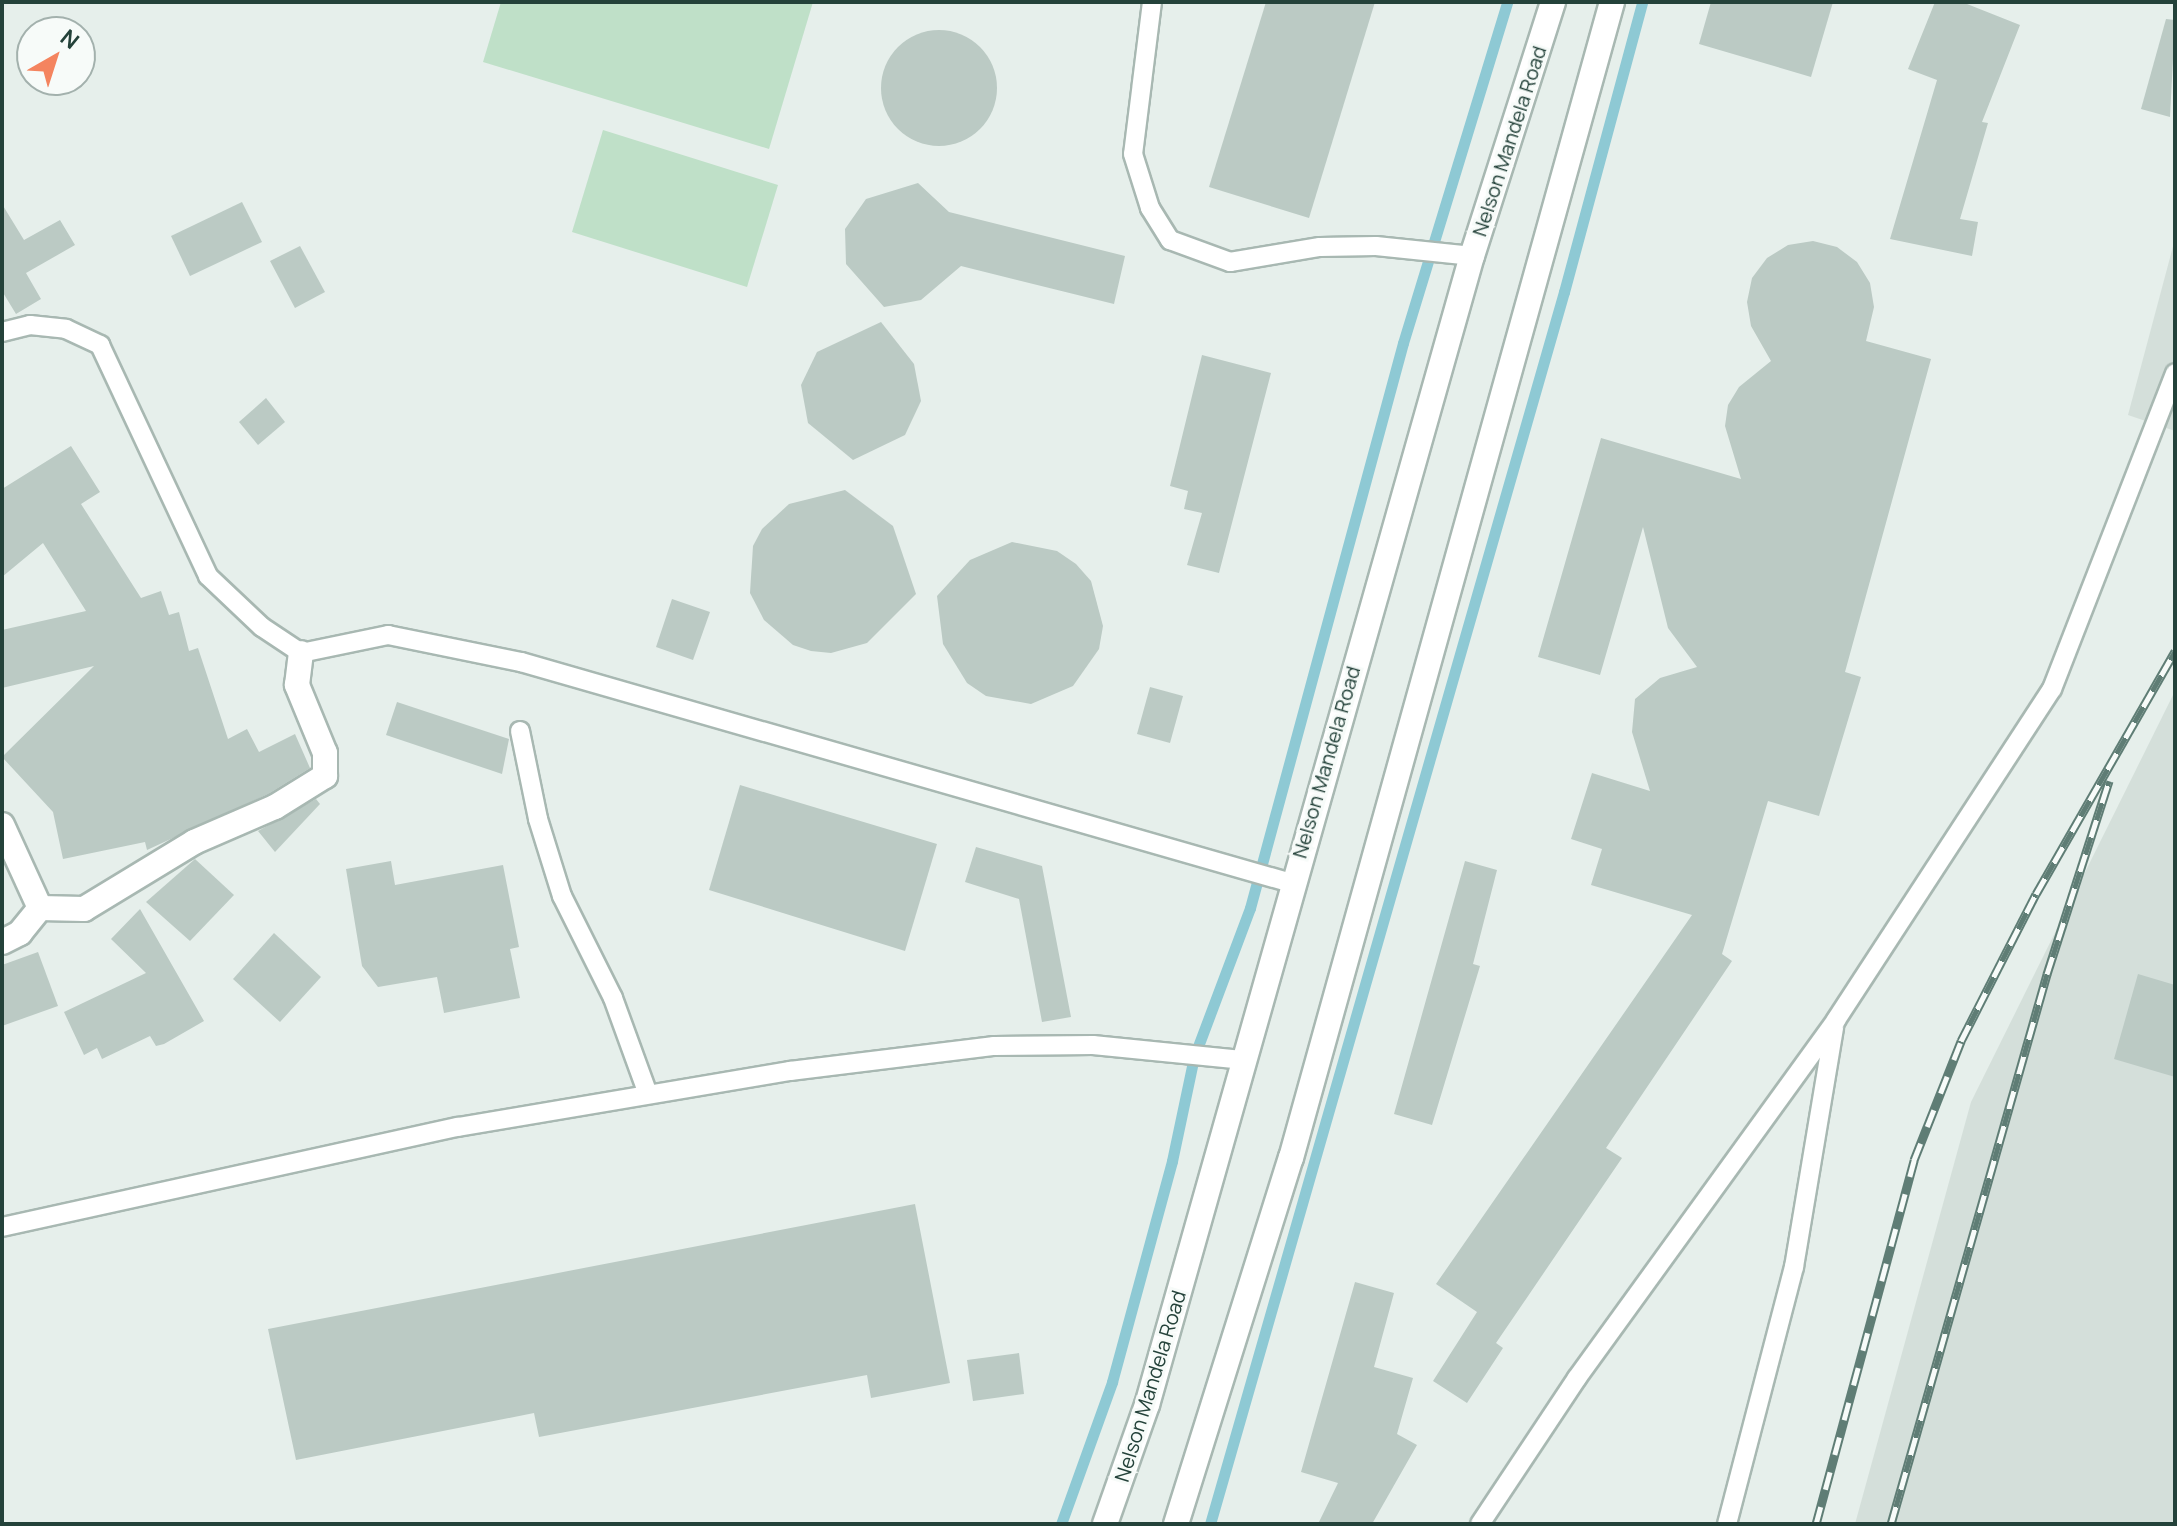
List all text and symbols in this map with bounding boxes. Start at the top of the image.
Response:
north arrow [16,16,96,96]
text: N [54,22,85,56]
street label: Nelson Mandela Road [1467,43,1551,239]
street label: Nelson Mandela Road [1287,663,1365,861]
street label: Nelson Mandela Road [1109,1287,1191,1485]

